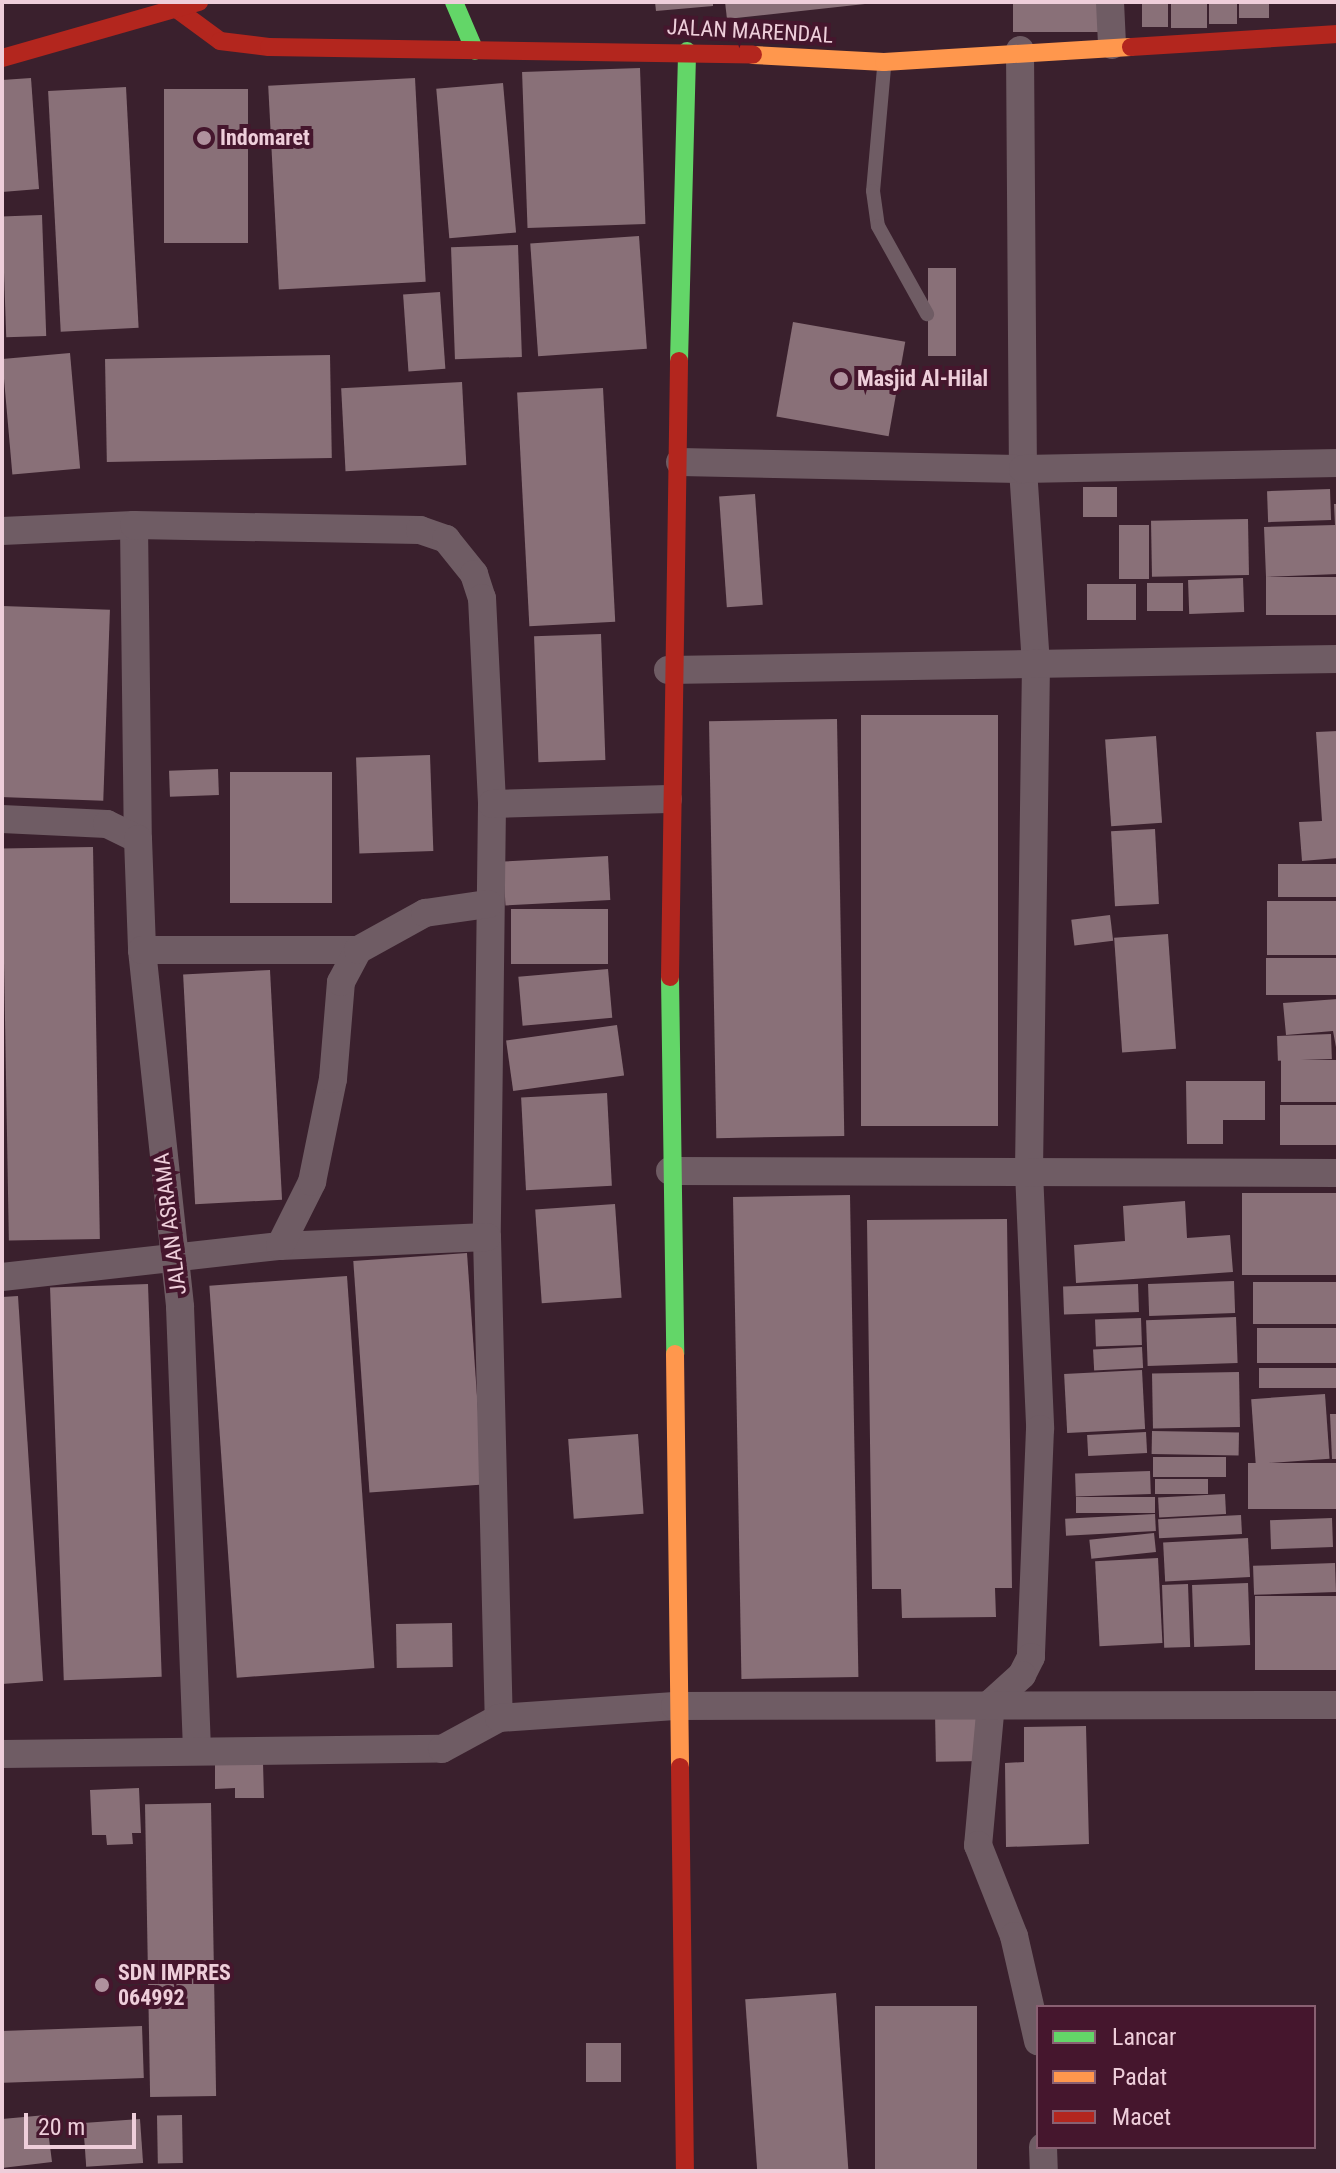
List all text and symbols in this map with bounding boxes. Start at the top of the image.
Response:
street label: JALAN MARENDAL [666,13,834,49]
place label: Indomaret [220,125,310,151]
marker: Indomaret [195,129,213,147]
place label: Masjid Al-Hilal [857,366,988,392]
marker: Masjid Al-Hilal [832,370,850,388]
street label: JALAN ASRAMA [148,1151,192,1297]
place label: SDN IMPRES 064992 [118,1959,231,2010]
marker: SDN IMPRES 064992 [93,1976,111,1994]
legend [1036,2005,1316,2149]
text: Lancar [1112,2023,1176,2051]
text: Padat [1112,2063,1167,2091]
scale bar [28,2097,140,2147]
text: Macet [1112,2103,1171,2131]
text: 20 m [38,2113,85,2141]

